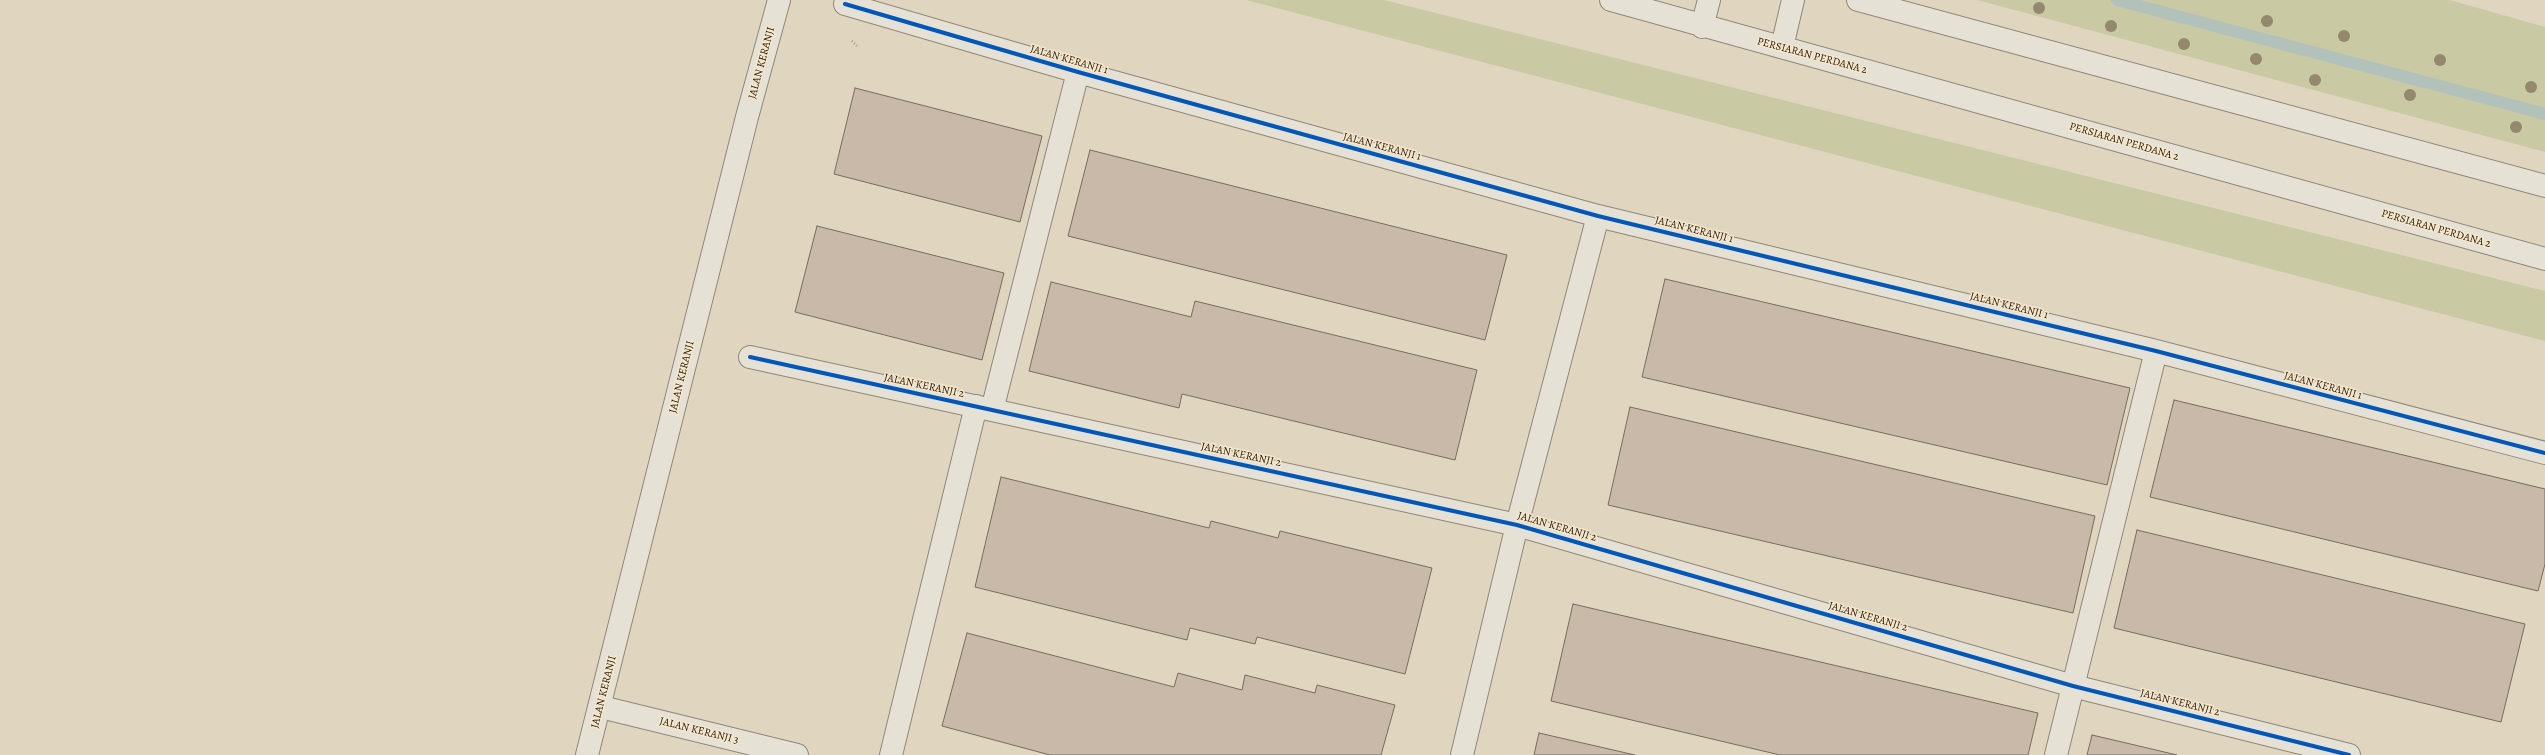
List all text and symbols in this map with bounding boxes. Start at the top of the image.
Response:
street label: JALAN KERANJI [746,25,778,101]
street label: PERSIARAN PERDANA 2 [1755,35,1869,77]
street label: JALAN KERANJI 1 [1029,43,1109,77]
street label: PERSIARAN PERDANA 2 [2068,120,2180,164]
street label: JALAN KERANJI 1 [1342,130,1422,164]
street label: PERSIARAN PERDANA 2 [2380,207,2492,251]
street label: JALAN KERANJI 1 [1654,214,1734,246]
street label: JALAN KERANJI 1 [1969,290,2049,322]
street label: JALAN KERANJI [667,339,697,415]
street label: JALAN KERANJI 1 [2283,369,2363,403]
street label: JALAN KERANJI 2 [883,371,965,401]
street label: JALAN KERANJI 2 [1200,440,1282,470]
street label: JALAN KERANJI 2 [1516,509,1598,545]
street label: JALAN KERANJI 2 [1827,599,1909,635]
street label: JALAN KERANJI [589,654,619,730]
street label: JALAN KERANJI 2 [2139,687,2221,719]
street label: JALAN KERANJI 3 [658,715,740,747]

